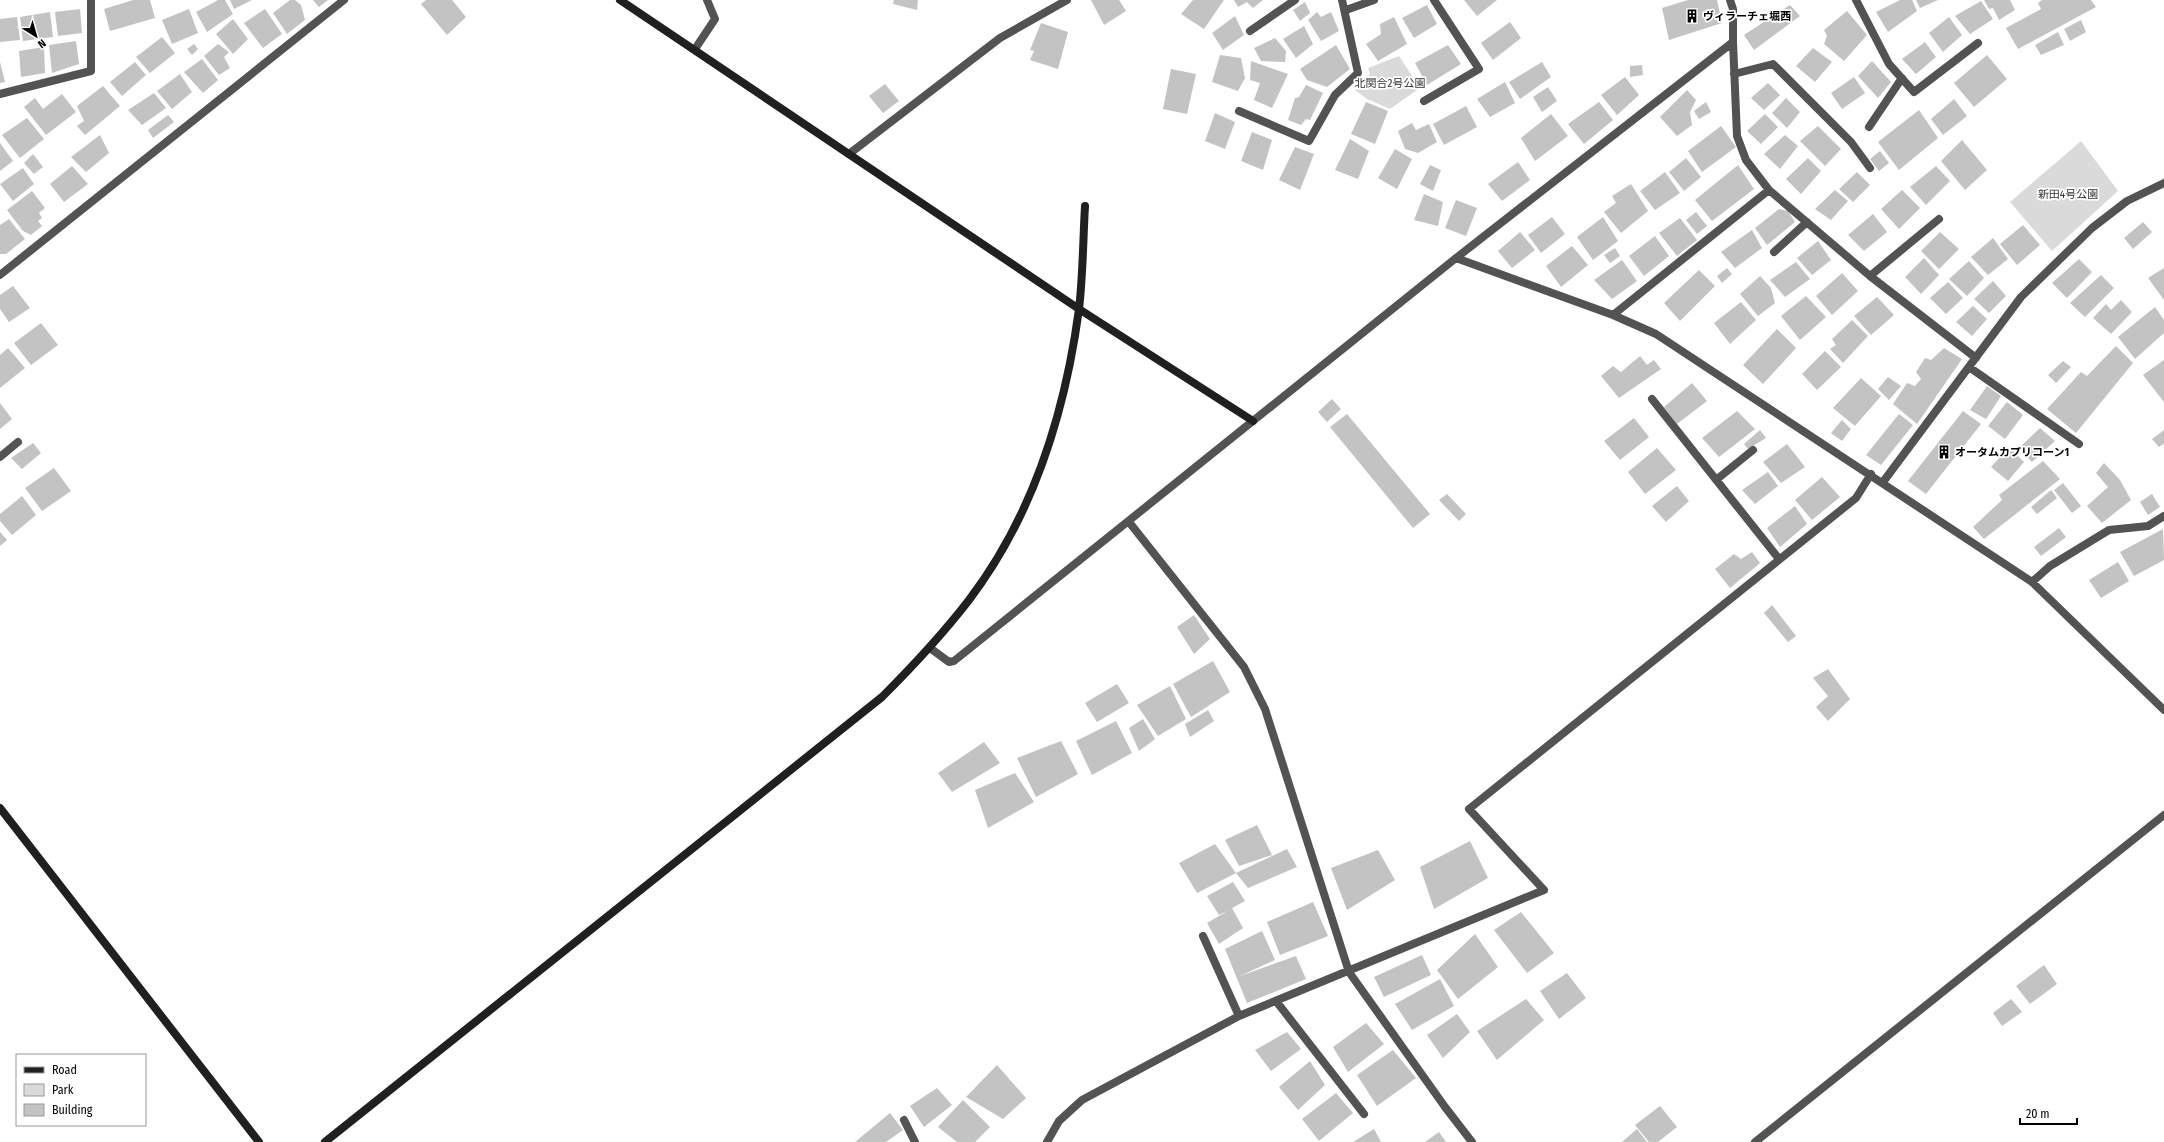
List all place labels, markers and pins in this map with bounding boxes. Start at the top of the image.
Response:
building icon: ヴィラーチェ堀西 [1684,8,1700,24]
place label: ヴィラーチェ堀西 [1703,10,1791,23]
building icon: オータムカプリコーン1 [1936,444,1952,460]
place label: オータムカプリコーン1 [1955,446,2069,459]

